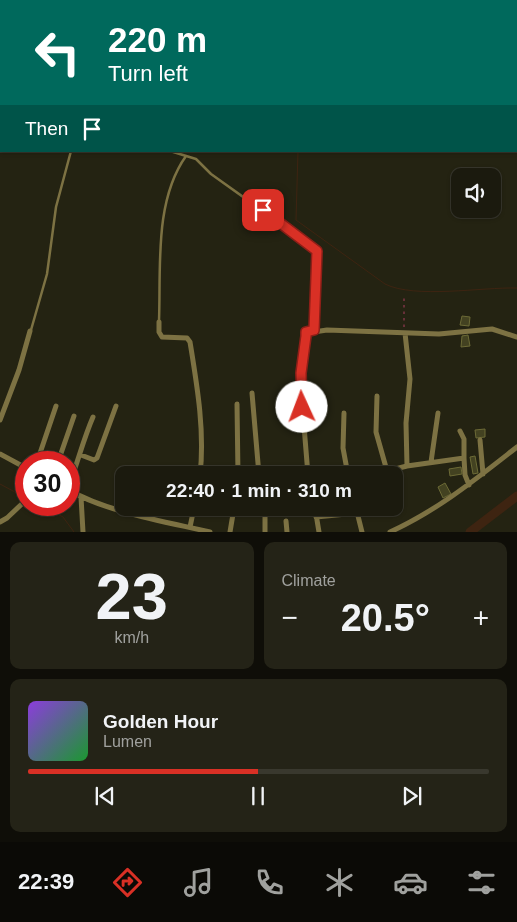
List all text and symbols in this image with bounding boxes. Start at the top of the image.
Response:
icon: left [25,20,90,85]
text: 220 m [108,20,207,59]
text: Turn left [108,61,188,86]
icon: arrive [78,115,106,143]
text: Then [25,118,68,139]
map controls [451,168,501,218]
button: sound [451,168,501,218]
pin [242,189,284,231]
icon: arrive [249,196,277,224]
position arrow [275,380,327,432]
speed limit sign: 30 [15,451,80,516]
text: 22:40 · 1 min · 310 m [166,480,352,501]
text: 23 [96,560,168,633]
text: Climate [282,572,336,589]
text: 20.5° [341,597,430,639]
text: − [282,602,298,633]
text: + [473,602,489,633]
text: km/h [114,629,149,646]
text: Golden Hour [103,711,218,732]
text: Lumen [103,733,152,750]
icon: previous [91,782,119,810]
icon: pause [244,782,272,810]
icon: next [398,782,426,810]
icon: directions [110,865,145,900]
icon: music [181,865,216,900]
icon: phone [252,865,287,900]
icon: climate [322,865,357,900]
icon: car [393,865,428,900]
icon: filters [464,865,499,900]
text: 22:39 [18,869,74,894]

